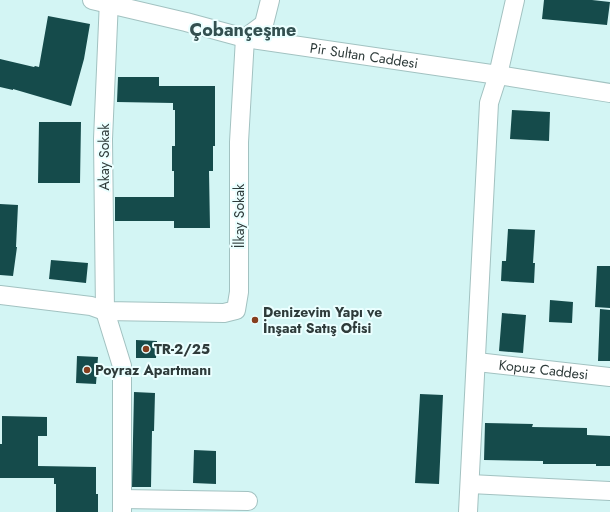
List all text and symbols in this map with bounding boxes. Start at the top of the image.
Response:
district label: Çobançeşme [190,17,296,43]
street label: Pir Sultan Caddesi [309,38,419,73]
street label: Akay Sokak [94,123,114,190]
street label: İlkay Sokak [229,183,249,248]
place label: Denizevim Yapı ve İnşaat Satış Ofisi [263,302,382,338]
marker: Denizevim Yapı ve İnşaat Satış Ofisi [250,315,260,325]
place label: TR-2/25 [154,339,210,359]
marker: TR-2/25 [141,344,151,354]
street label: Kopuz Caddesi [498,355,589,384]
place label: Poyraz Apartmanı [95,360,211,380]
marker: Poyraz Apartmanı [82,365,92,375]

